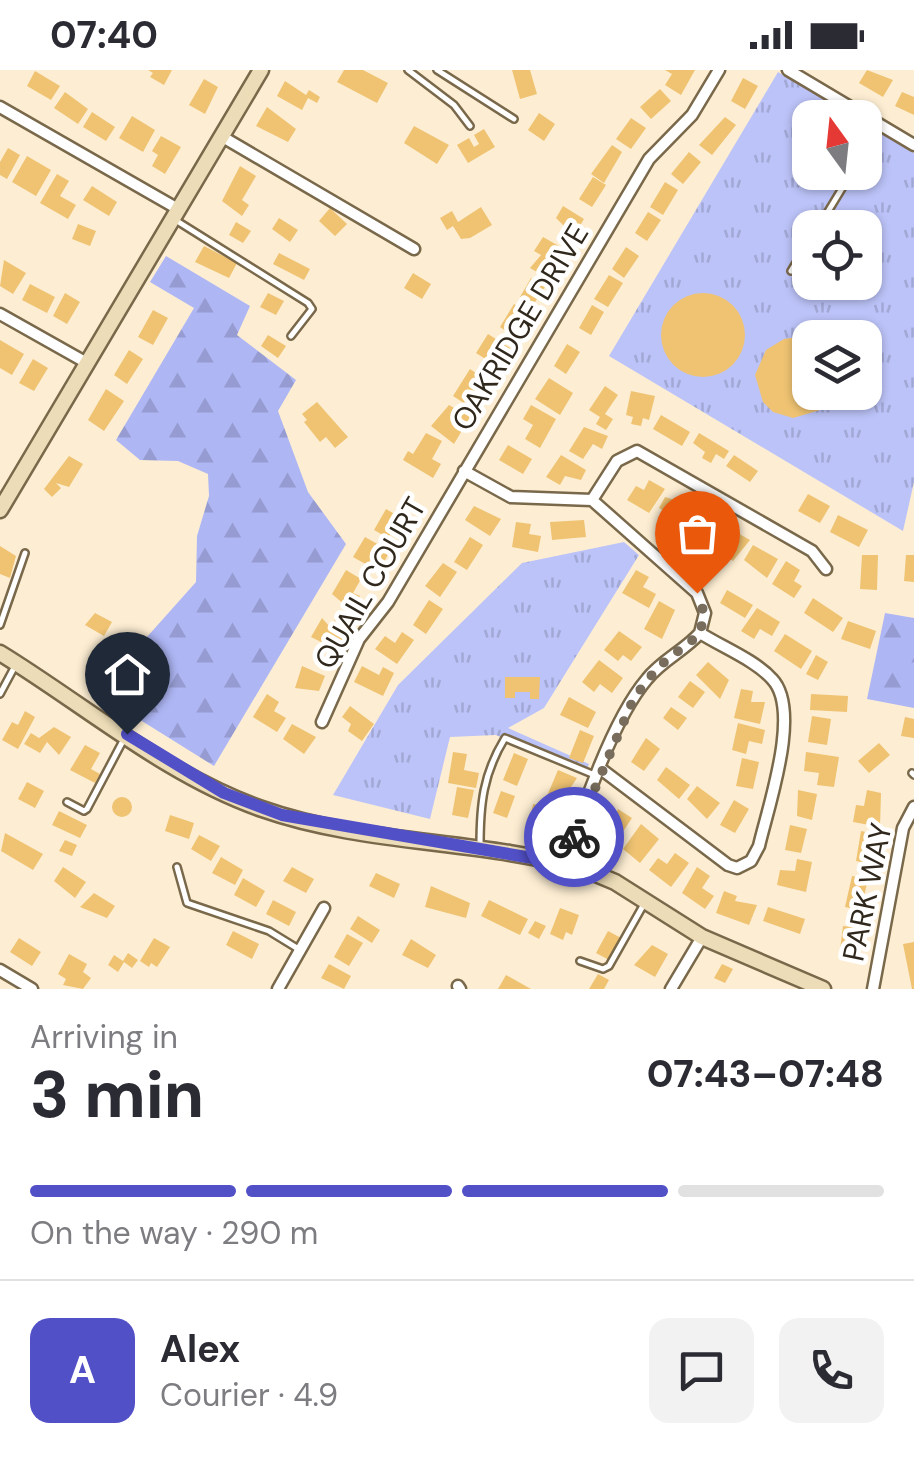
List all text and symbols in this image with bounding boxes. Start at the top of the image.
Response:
text: 07:40 [50,10,158,60]
north arrow [792,100,882,190]
map controls [792,100,882,410]
button: locate [792,210,882,300]
street label: OAKRIDGE DRIVE [443,216,597,438]
button: layers [792,320,882,410]
street label: QUAIL COURT [305,490,435,676]
pin [655,491,740,594]
icon: bag [670,506,725,561]
pin [85,632,170,735]
icon: home [100,647,155,702]
courier [524,787,624,887]
icon: bike [547,810,602,865]
street label: PARK WAY [833,819,901,965]
text: Arriving in [30,1016,178,1058]
text: 07:43–07:48 [647,1049,884,1099]
text: 3 min [30,1053,204,1137]
text: On the way · 290 m [30,1212,318,1254]
button: chat [649,1318,754,1423]
button: phone [779,1318,884,1423]
text: Alex [160,1324,240,1374]
text: A [69,1345,96,1395]
text: Courier · 4.9 [160,1374,338,1416]

